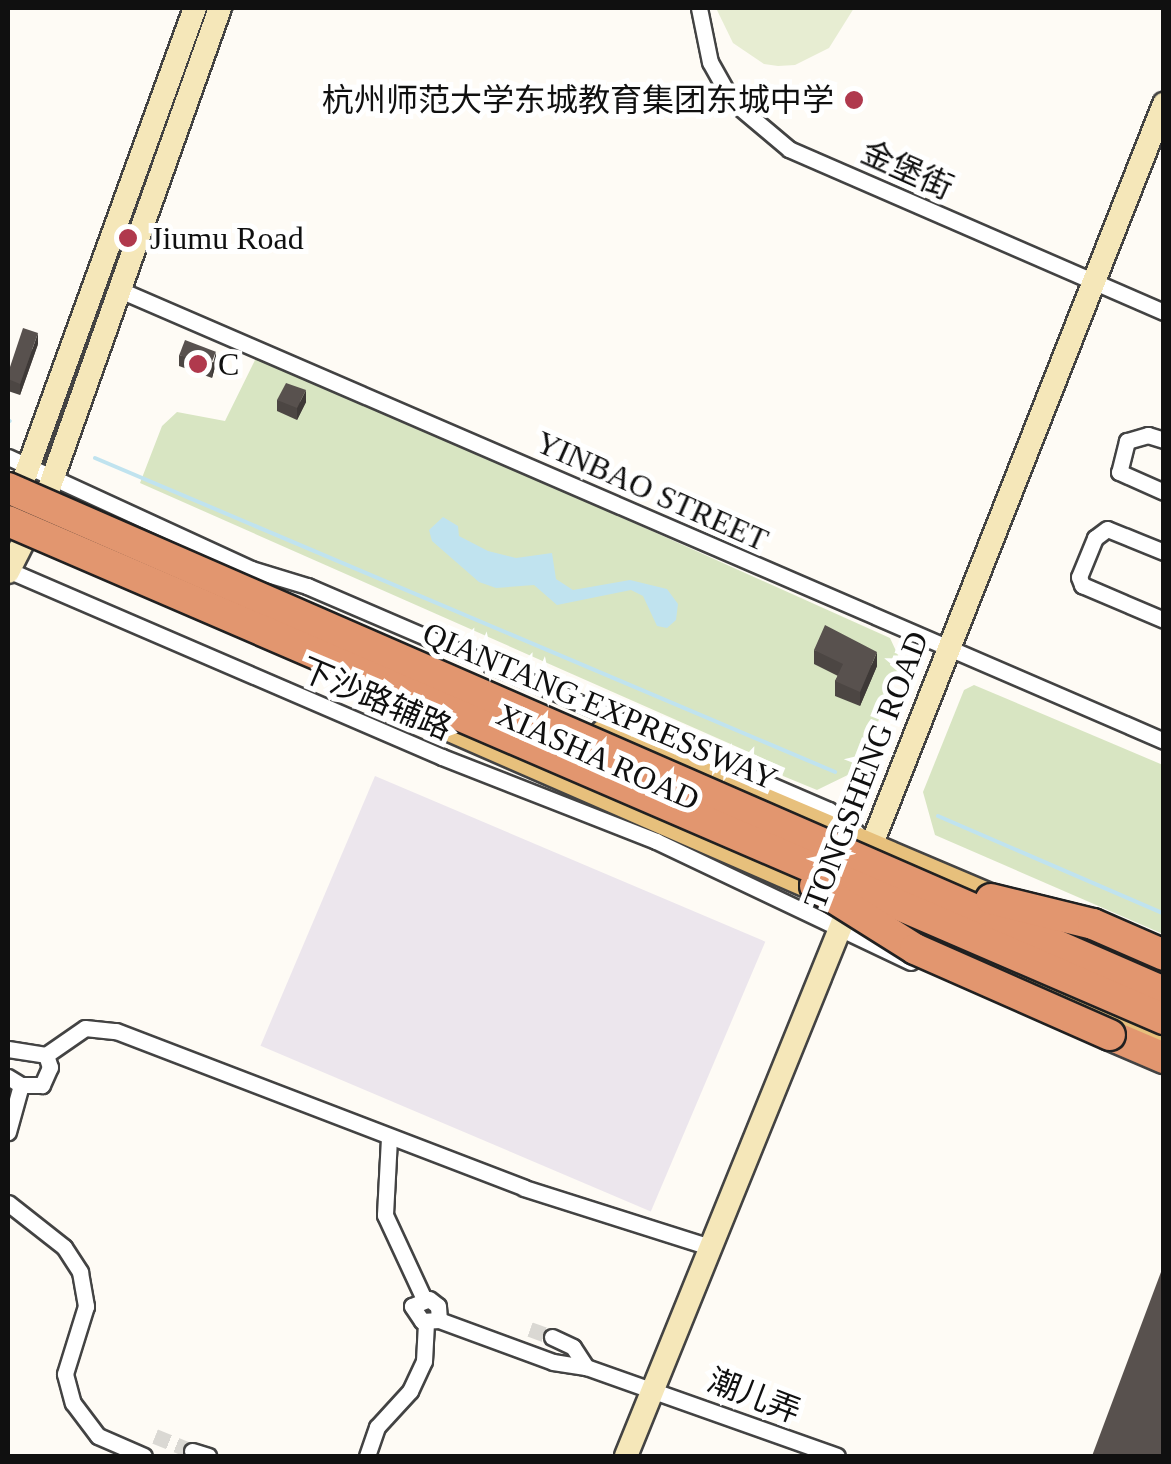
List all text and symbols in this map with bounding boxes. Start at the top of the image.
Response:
place label: 杭州师范大学东城教育集团东城中学 [322,81,834,119]
marker: 杭州师范大学东城教育集团东城中学 [843,89,865,111]
street label: 金堡街 [855,133,959,207]
place label: Jiumu Road [150,219,304,257]
marker: Jiumu Road [115,225,141,251]
place label: C [218,345,239,383]
marker: C [187,353,209,375]
street label: YINBAO STREET [530,423,774,559]
street label: QIANTANG EXPRESSWAY [417,614,783,798]
street label: TONGSHENG ROAD [795,626,937,914]
street label: 下沙路辅路 [295,650,457,748]
street label: XIASHA ROAD [490,695,706,819]
street label: 潮儿弄 [702,1361,806,1431]

